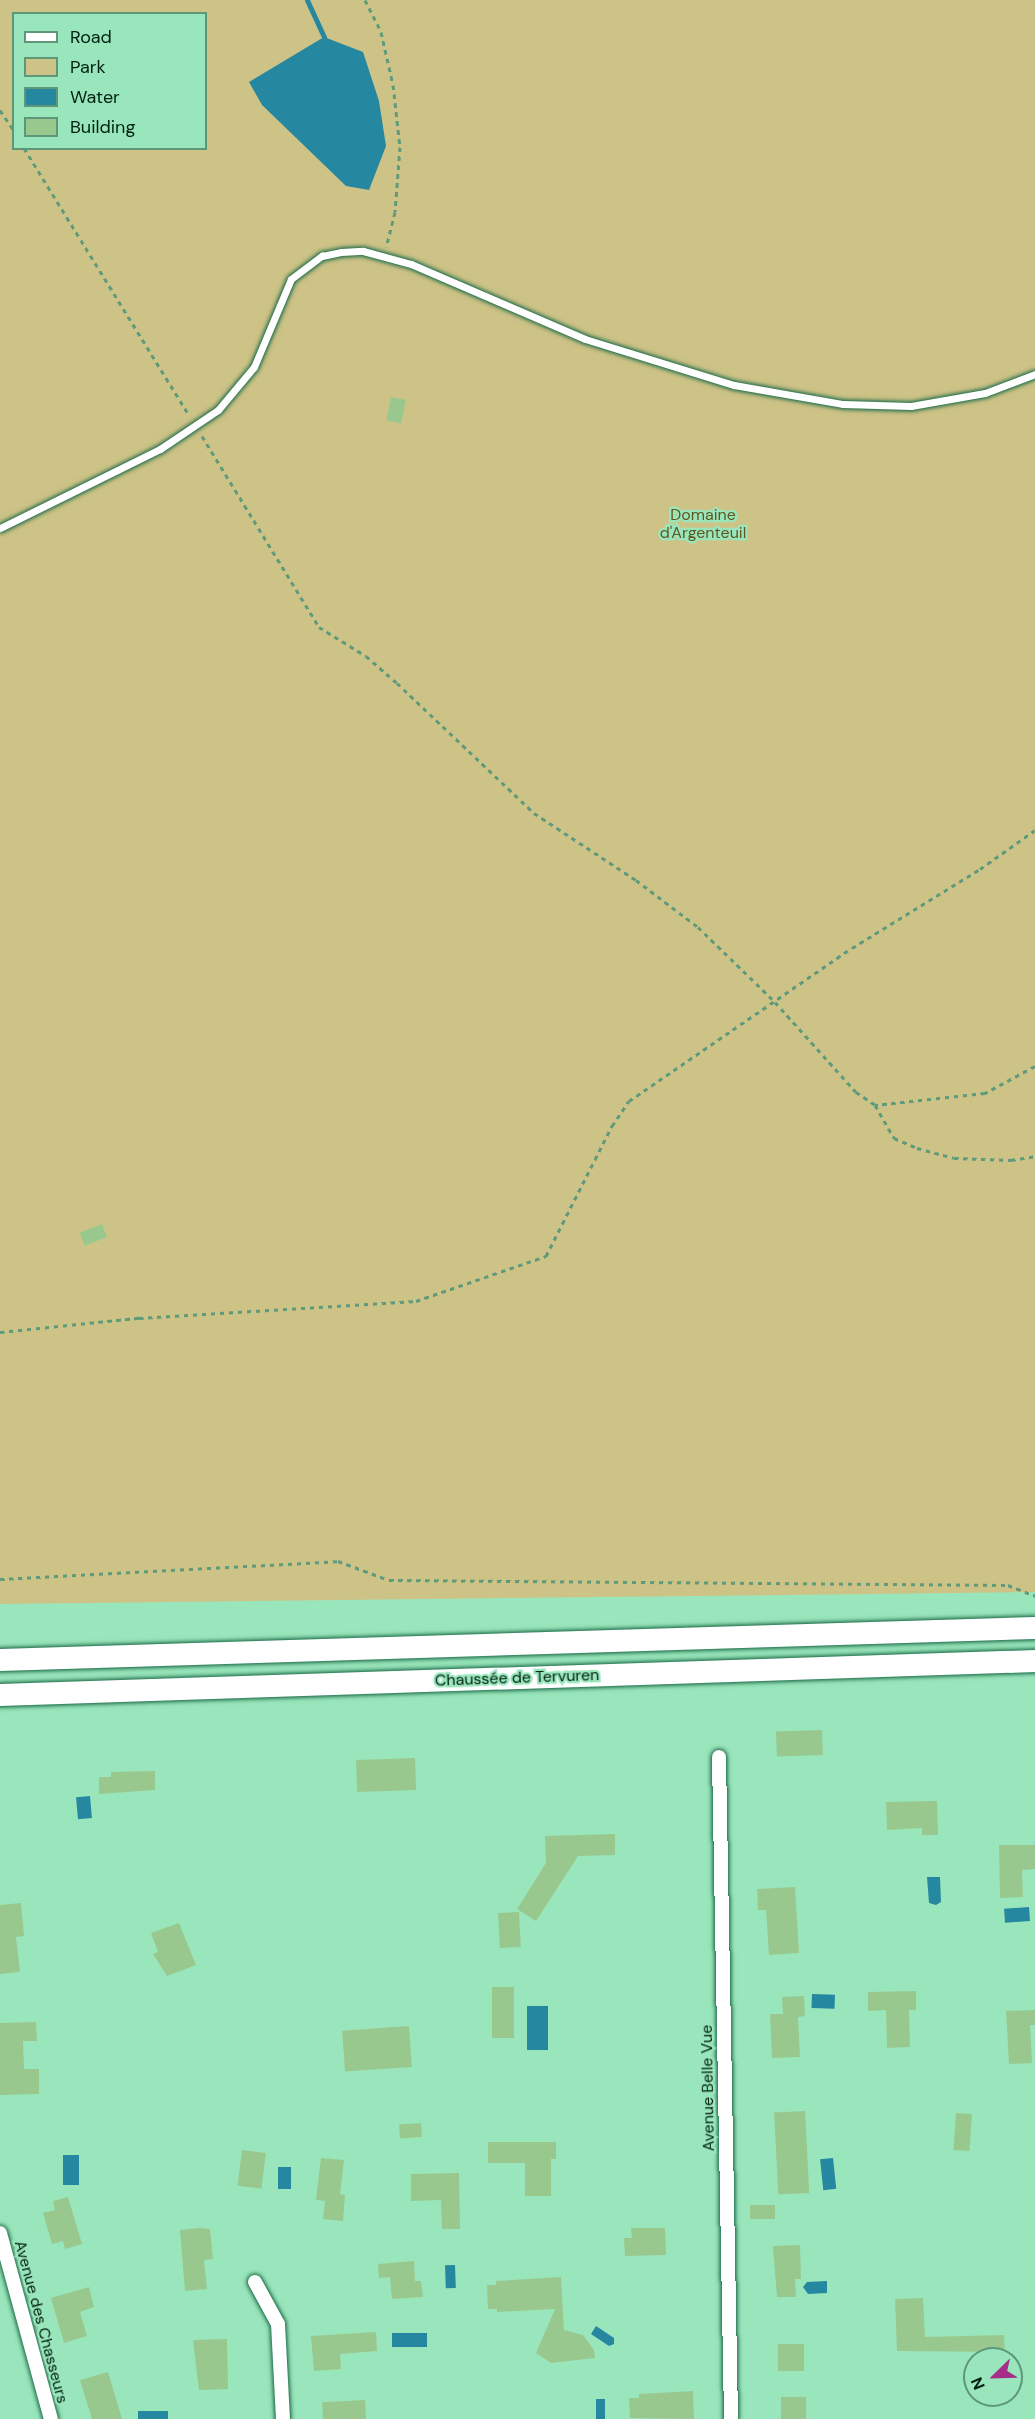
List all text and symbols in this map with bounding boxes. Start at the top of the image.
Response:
legend [12,12,207,150]
text: Road [70,25,112,49]
text: Park [70,55,106,79]
text: Water [70,85,120,109]
text: Building [70,115,135,139]
park label: Domaine d'Argenteuil [660,505,746,543]
street label: Chaussée de Tervuren [434,1666,600,1690]
street label: Avenue Belle Vue [697,2025,719,2151]
street label: Avenue des Chasseurs [10,2239,72,2405]
north arrow [963,2347,1023,2407]
text: N [966,2374,990,2393]

